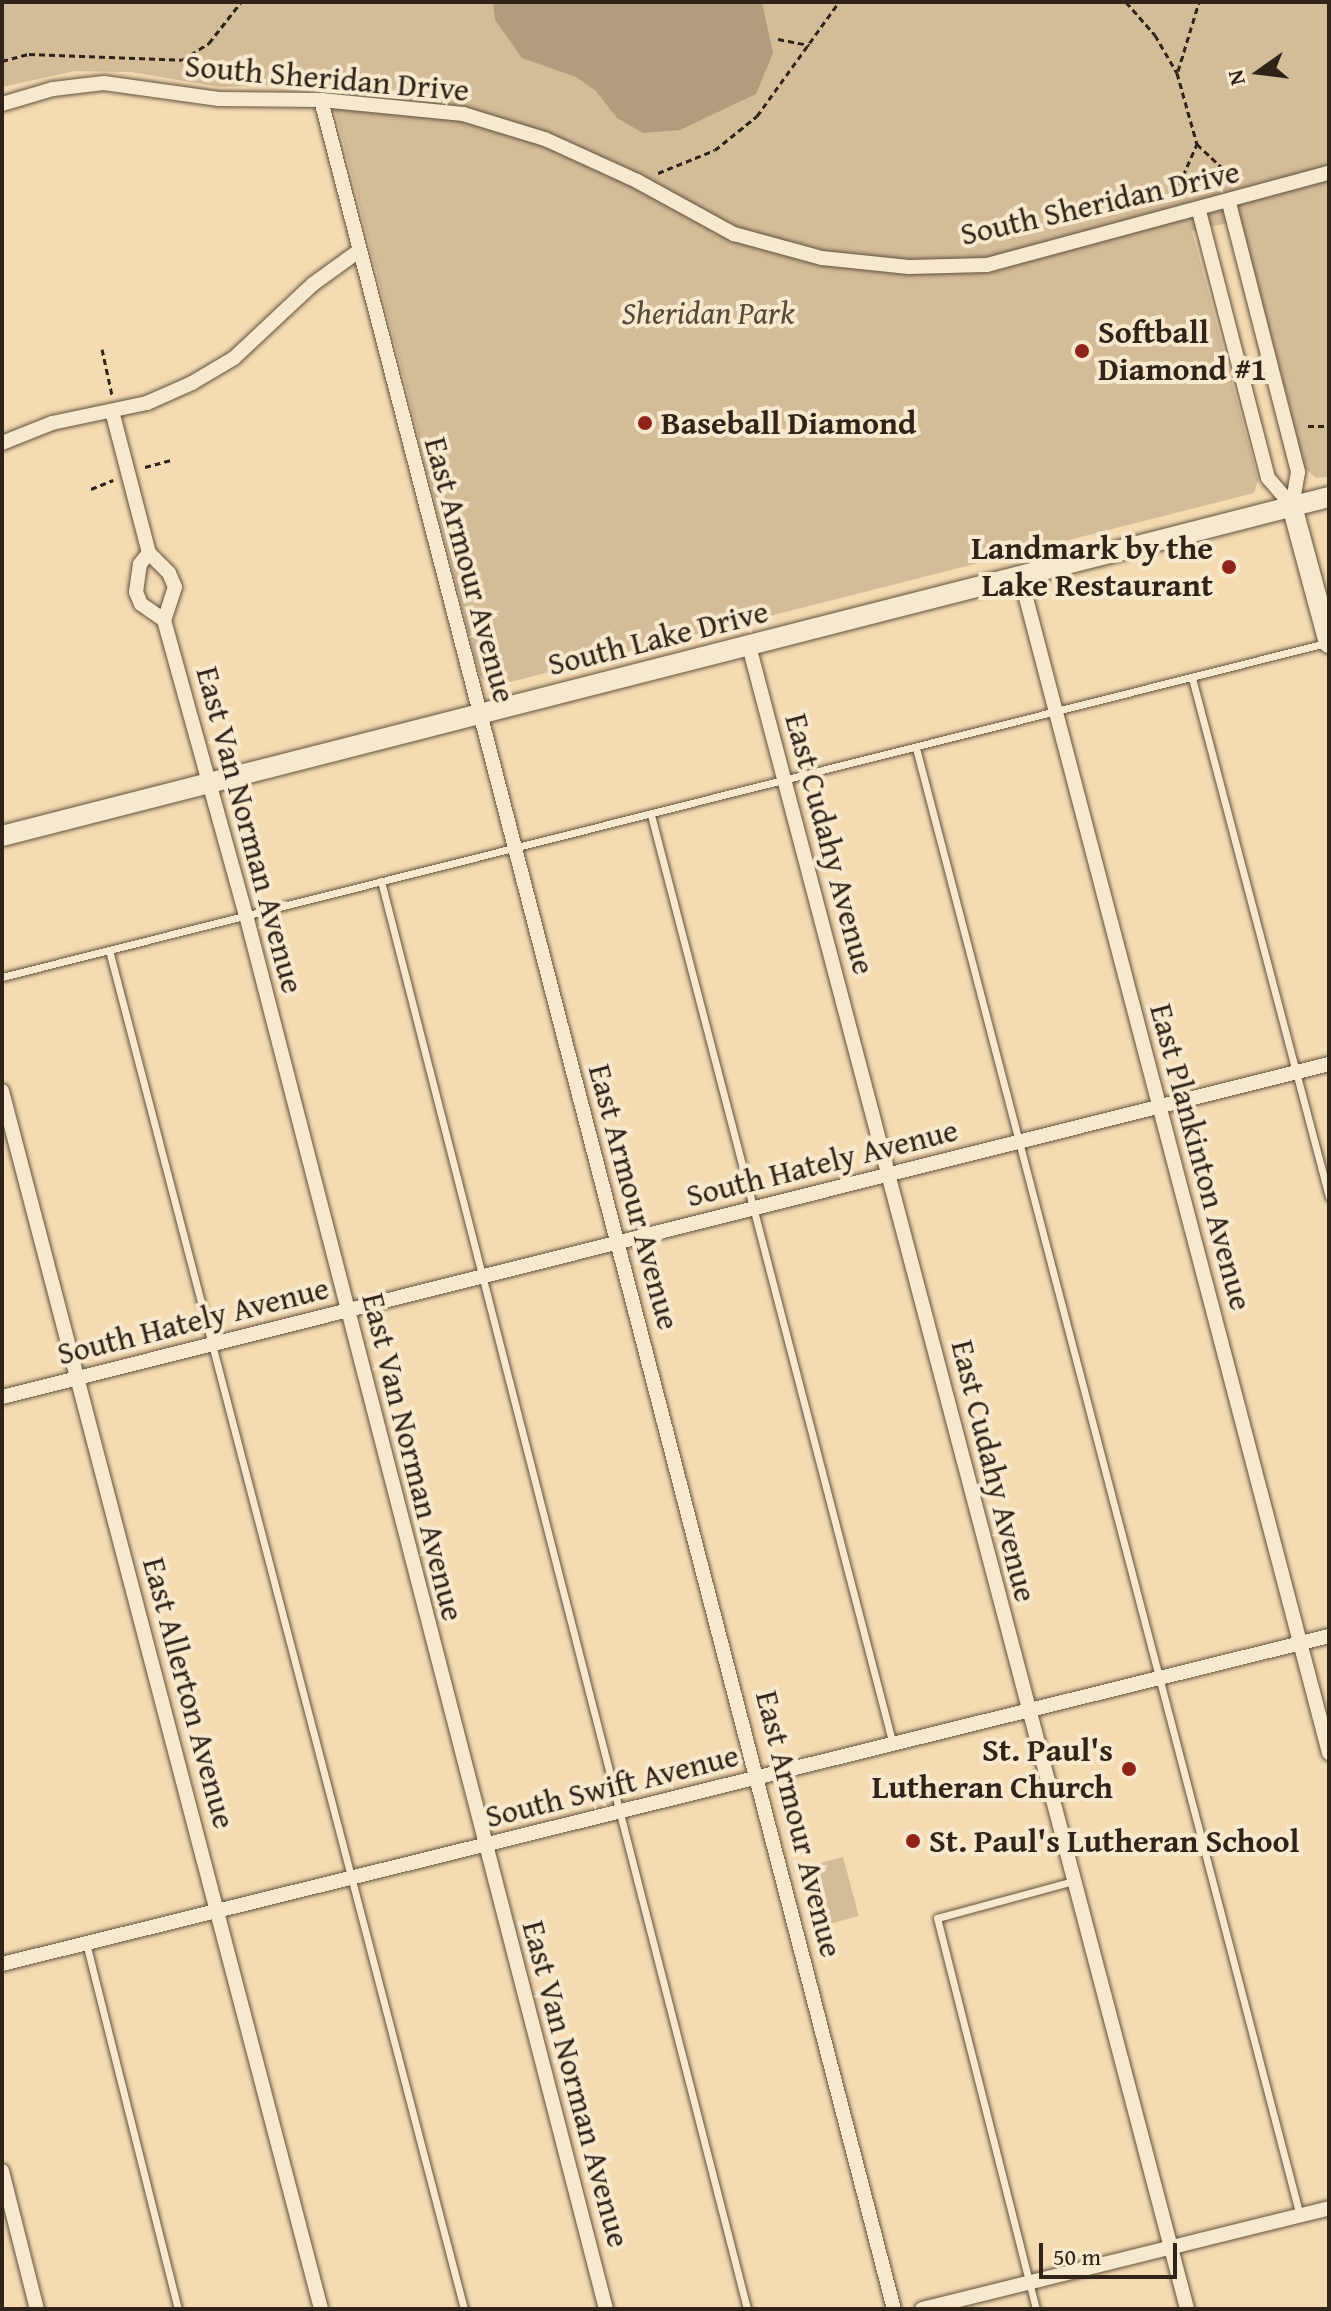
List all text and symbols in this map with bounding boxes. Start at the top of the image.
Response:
north arrow [1219,32,1299,112]
street label: South Sheridan Drive [183,46,471,110]
text: N [1218,67,1253,89]
street label: South Sheridan Drive [957,152,1243,254]
park label: Sheridan Park [621,294,795,332]
place label: Softball Diamond #1 [1098,314,1267,389]
marker: Softball Diamond #1 [1073,342,1091,360]
place label: Baseball Diamond [661,404,916,442]
marker: Baseball Diamond [636,414,654,432]
street label: East Armour Avenue [416,433,524,707]
place label: Landmark by the Lake Restaurant [971,530,1213,605]
marker: Landmark by the Lake Restaurant [1220,558,1238,576]
street label: South Lake Drive [544,592,772,684]
street label: East Van Norman Avenue [188,662,312,998]
street label: East Cudahy Avenue [777,709,883,979]
street label: East Plankinton Avenue [1142,1000,1260,1314]
street label: East Armour Avenue [580,1060,688,1334]
street label: South Hately Avenue [682,1111,962,1215]
street label: South Hately Avenue [53,1269,333,1373]
street label: East Van Norman Avenue [354,1289,472,1625]
street label: East Cudahy Avenue [943,1336,1045,1606]
street label: East Allerton Avenue [134,1553,244,1833]
street label: East Armour Avenue [747,1687,851,1961]
place label: St. Paul's Lutheran Church [872,1732,1113,1807]
street label: South Swift Avenue [481,1736,743,1836]
marker: St. Paul's Lutheran Church [1120,1760,1138,1778]
place label: St. Paul's Lutheran School [929,1822,1299,1860]
marker: St. Paul's Lutheran School [904,1832,922,1850]
street label: East Van Norman Avenue [514,1916,638,2252]
scale bar [1043,2227,1181,2277]
text: 50 m [1053,2239,1101,2274]

